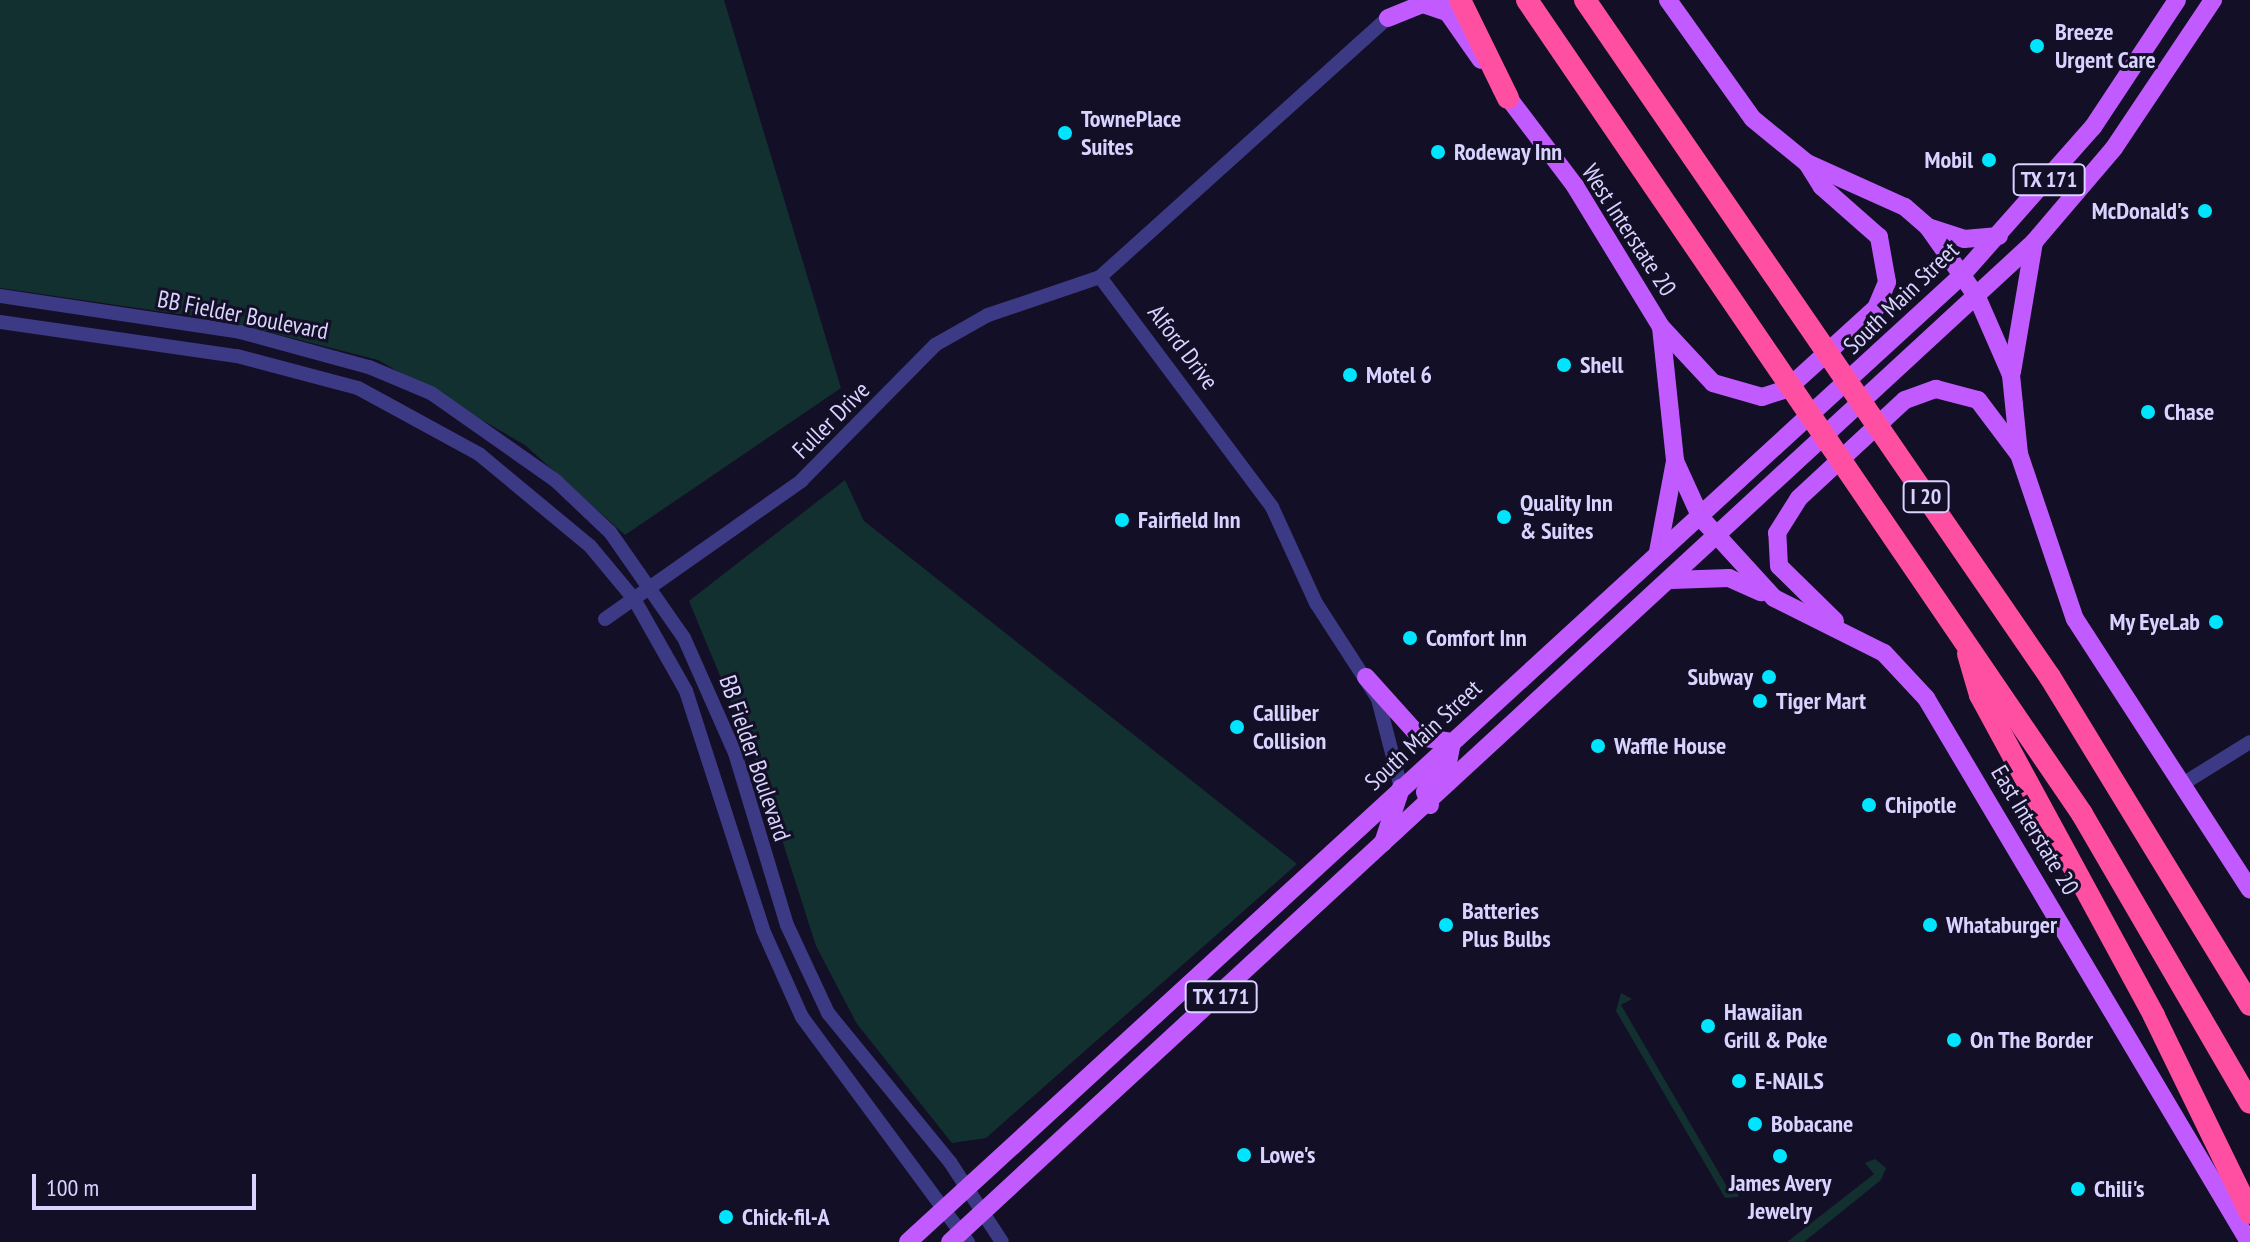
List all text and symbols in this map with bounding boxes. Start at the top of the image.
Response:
place label: Breeze Urgent Care [2055,18,2156,74]
marker: Breeze Urgent Care [2026,35,2048,57]
place label: TownePlace Suites [1081,105,1181,161]
marker: TownePlace Suites [1056,124,1074,142]
place label: Rodeway Inn [1454,138,1563,166]
marker: Rodeway Inn [1429,143,1447,161]
place label: Mobil [1925,146,1973,174]
marker: Mobil [1980,151,1998,169]
street label: West Interstate 20 [1576,159,1682,301]
road number: TX 171 [2011,162,2087,198]
place label: McDonald's [2092,197,2189,225]
marker: McDonald's [2196,202,2214,220]
street label: South Main Street [1838,236,1964,360]
street label: BB Fielder Boulevard [155,284,331,346]
street label: Alford Drive [1142,299,1224,395]
place label: Shell [1580,351,1623,379]
marker: Shell [1555,356,1573,374]
place label: Motel 6 [1366,361,1432,389]
marker: Motel 6 [1341,366,1359,384]
street label: Fuller Drive [787,376,875,464]
place label: Chase [2164,398,2214,426]
marker: Chase [2139,403,2157,421]
road number: I 20 [1902,479,1950,515]
place label: Quality Inn & Suites [1520,489,1613,545]
place label: Fairfield Inn [1138,506,1240,534]
marker: Quality Inn & Suites [1495,508,1513,526]
marker: Fairfield Inn [1113,511,1131,529]
place label: My EyeLab [2109,608,2200,636]
marker: My EyeLab [2207,613,2225,631]
place label: Comfort Inn [1426,624,1527,652]
marker: Comfort Inn [1401,629,1419,647]
place label: Subway [1687,663,1753,691]
marker: Subway [1760,668,1778,686]
street label: BB Fielder Boulevard [713,671,797,845]
street label: South Main Street [1359,674,1487,796]
place label: Tiger Mart [1776,687,1866,715]
marker: Tiger Mart [1751,692,1769,710]
place label: Calliber Collision [1253,699,1326,755]
marker: Calliber Collision [1228,718,1246,736]
place label: Waffle House [1614,732,1726,760]
marker: Waffle House [1589,737,1607,755]
street label: East Interstate 20 [1985,760,2085,900]
place label: Chipotle [1885,791,1957,819]
marker: Chipotle [1860,796,1878,814]
place label: Batteries Plus Bulbs [1462,897,1551,953]
place label: Whataburger [1946,911,2057,939]
marker: Batteries Plus Bulbs [1437,916,1455,934]
marker: Whataburger [1921,916,1939,934]
road number: TX 171 [1183,979,1259,1015]
place label: Hawaiian Grill & Poke [1724,998,1827,1054]
marker: Hawaiian Grill & Poke [1699,1017,1717,1035]
place label: On The Border [1970,1026,2094,1054]
marker: On The Border [1945,1031,1963,1049]
place label: E-NAILS [1755,1067,1824,1095]
marker: E-NAILS [1730,1072,1748,1090]
place label: Bobacane [1771,1110,1853,1138]
marker: Bobacane [1746,1115,1764,1133]
place label: Lowe's [1260,1141,1316,1169]
marker: Lowe's [1235,1146,1253,1164]
marker: James Avery Jewelry [1771,1147,1789,1165]
scale bar [36,1158,260,1208]
place label: James Avery Jewelry [1728,1169,1832,1225]
text: 100 m [46,1172,99,1203]
place label: Chili's [2094,1175,2144,1203]
marker: Chili's [2069,1180,2087,1198]
place label: Chick-fil-A [742,1203,829,1231]
marker: Chick-fil-A [717,1208,735,1226]

